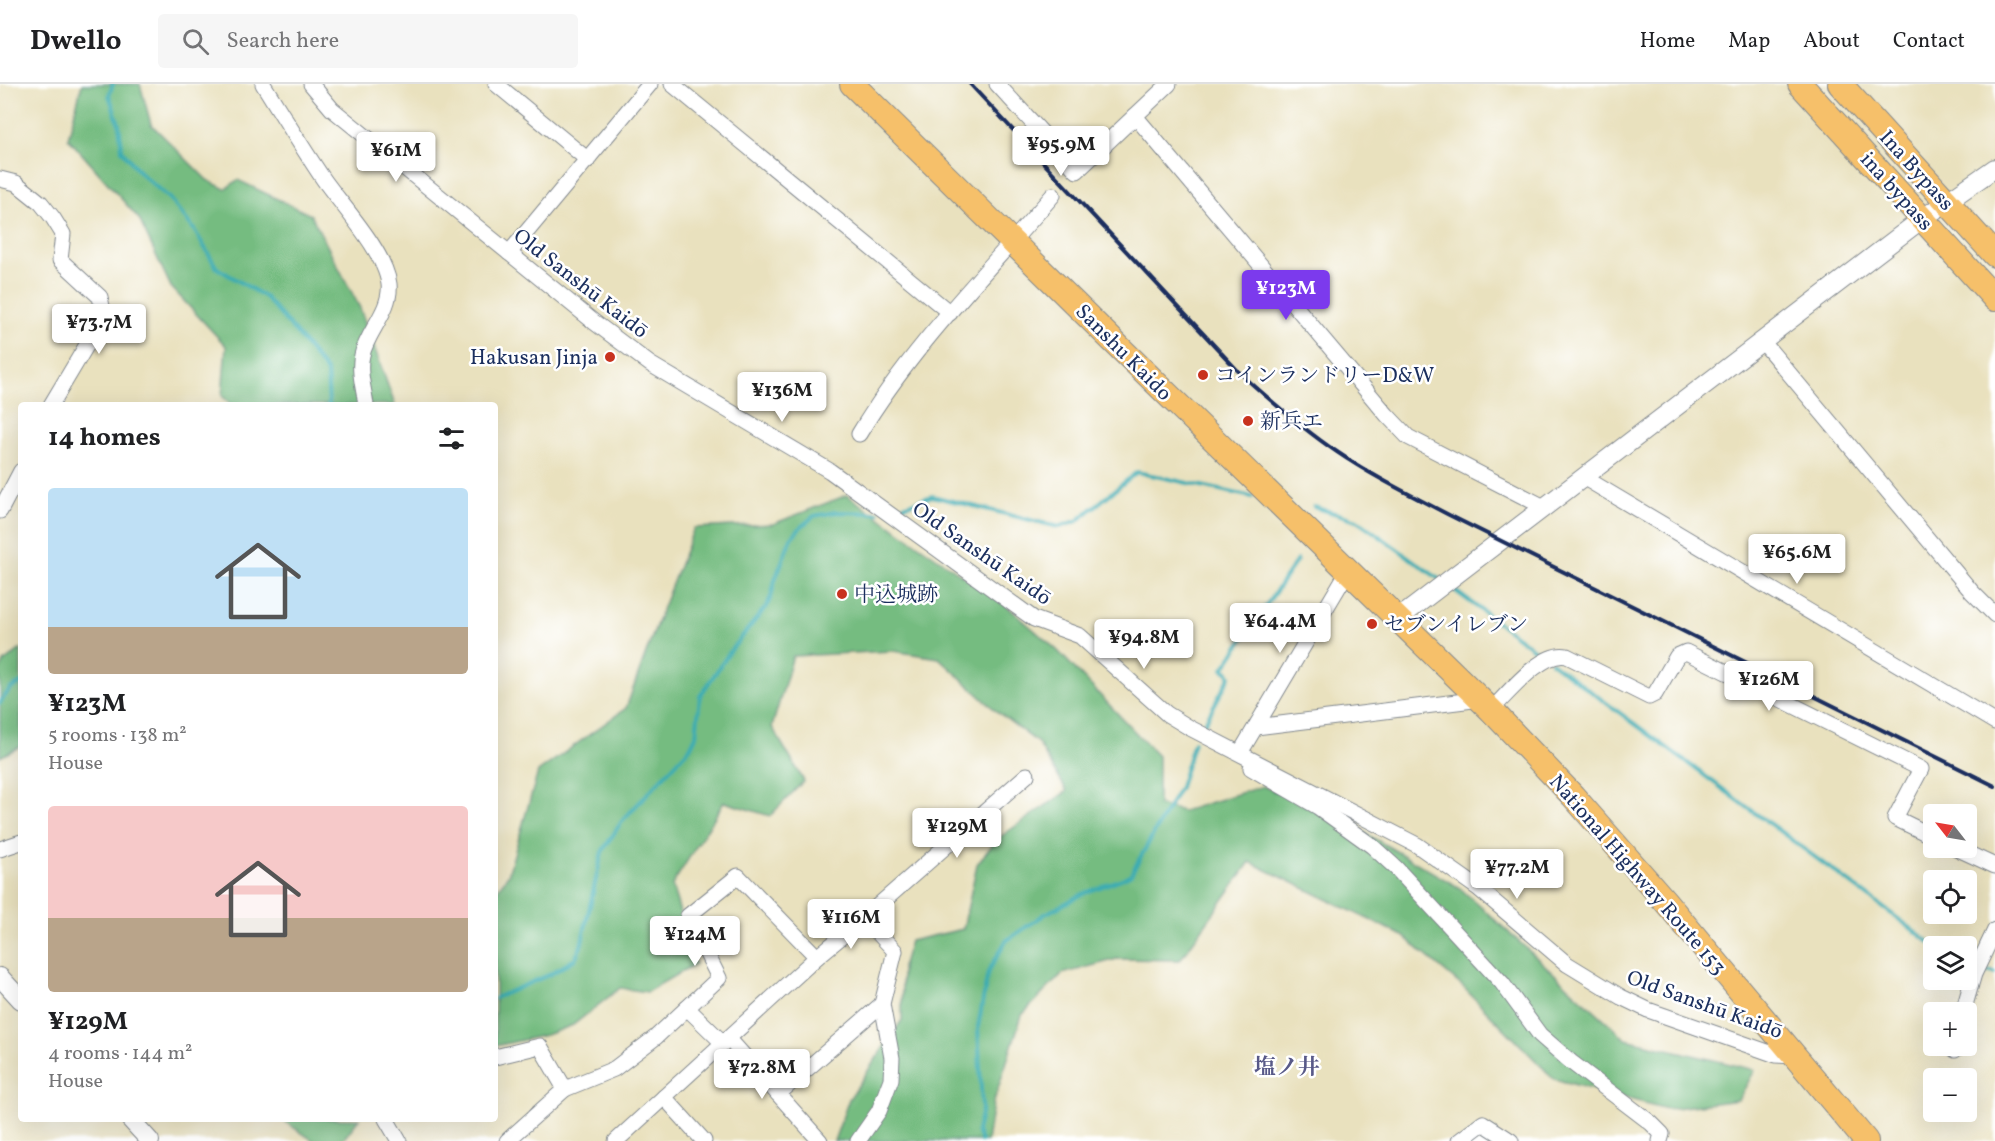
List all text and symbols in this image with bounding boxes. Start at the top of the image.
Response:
search box [158,14,578,68]
text: Dwello [30,22,122,61]
icon: search [179,25,212,58]
text: Search here [227,26,339,57]
text: Home [1640,27,1695,56]
text: Map [1728,27,1770,56]
text: About [1803,27,1860,56]
text: Contact [1893,27,1965,56]
street label: Ina Bypass [1872,124,1960,218]
pin: ¥95.9M [1012,126,1110,177]
text: ¥95.9M [1026,131,1096,159]
pin: ¥61M [360,132,432,183]
text: ¥61M [371,137,421,165]
street label: ina bypass [1853,146,1939,238]
street label: Old Sanshū Kaidō [507,222,654,346]
pin: ¥123M [1244,270,1328,321]
text: ¥123M [1256,275,1316,303]
street label: Sanshu Kaido [1068,298,1178,408]
pin: ¥73.7M [50,304,148,355]
text: ¥73.7M [66,309,132,337]
place label: Hakusan Jinja [470,344,598,373]
marker: Hakusan Jinja [603,350,617,364]
place label: コインランドリーD&W [1215,362,1434,391]
marker: コインランドリーD&W [1196,368,1210,382]
pin: ¥136M [740,372,824,423]
text: ¥136M [751,377,813,405]
place label: 新兵エ [1260,408,1323,437]
marker: 新兵エ [1241,414,1255,428]
text: 14 homes [48,420,161,456]
icon: filters [435,422,468,455]
street label: Old Sanshū Kaidō [906,495,1057,613]
icon: home [204,527,312,635]
pin: ¥65.6M [1748,534,1846,585]
text: ¥65.6M [1762,539,1832,567]
place label: 中込城跡 [854,581,938,610]
marker: 中込城跡 [835,587,849,601]
pin: ¥64.4M [1231,603,1329,654]
text: ¥64.4M [1244,608,1316,636]
place label: セブンイレブン [1384,611,1528,640]
marker: セブンイレブン [1365,617,1379,631]
pin: ¥94.8M [1095,619,1193,670]
text: ¥94.8M [1108,624,1180,652]
pin: ¥126M [1727,661,1811,712]
text: ¥126M [1738,666,1800,694]
text: ¥123M [48,686,126,722]
text: 5 rooms · 138 m² [48,722,187,750]
text: House [48,750,103,778]
street label: National Highway Route 153 [1542,769,1732,981]
north arrow [1923,804,1977,858]
map controls [1923,804,1977,1122]
pin: ¥129M [915,808,999,859]
text: ¥129M [926,813,988,841]
icon: home [204,845,312,953]
pin: ¥77.2M [1468,849,1566,900]
text: ¥77.2M [1484,854,1550,882]
button: locate [1923,870,1977,924]
pin: ¥116M [809,899,893,950]
text: ¥116M [821,904,881,932]
pin: ¥124M [653,916,737,967]
text: ¥124M [664,921,726,949]
button: layers [1923,936,1977,990]
street label: Old Sanshū Kaidō [1623,964,1786,1047]
button: + [1923,1002,1977,1056]
text: ¥129M [48,1004,128,1040]
text: 4 rooms · 144 m² [48,1040,193,1068]
pin: ¥72.8M [713,1049,811,1100]
district label: 塩ノ井 [1254,1053,1320,1084]
text: ¥72.8M [728,1054,796,1082]
text: House [48,1068,103,1096]
button: − [1923,1068,1977,1122]

